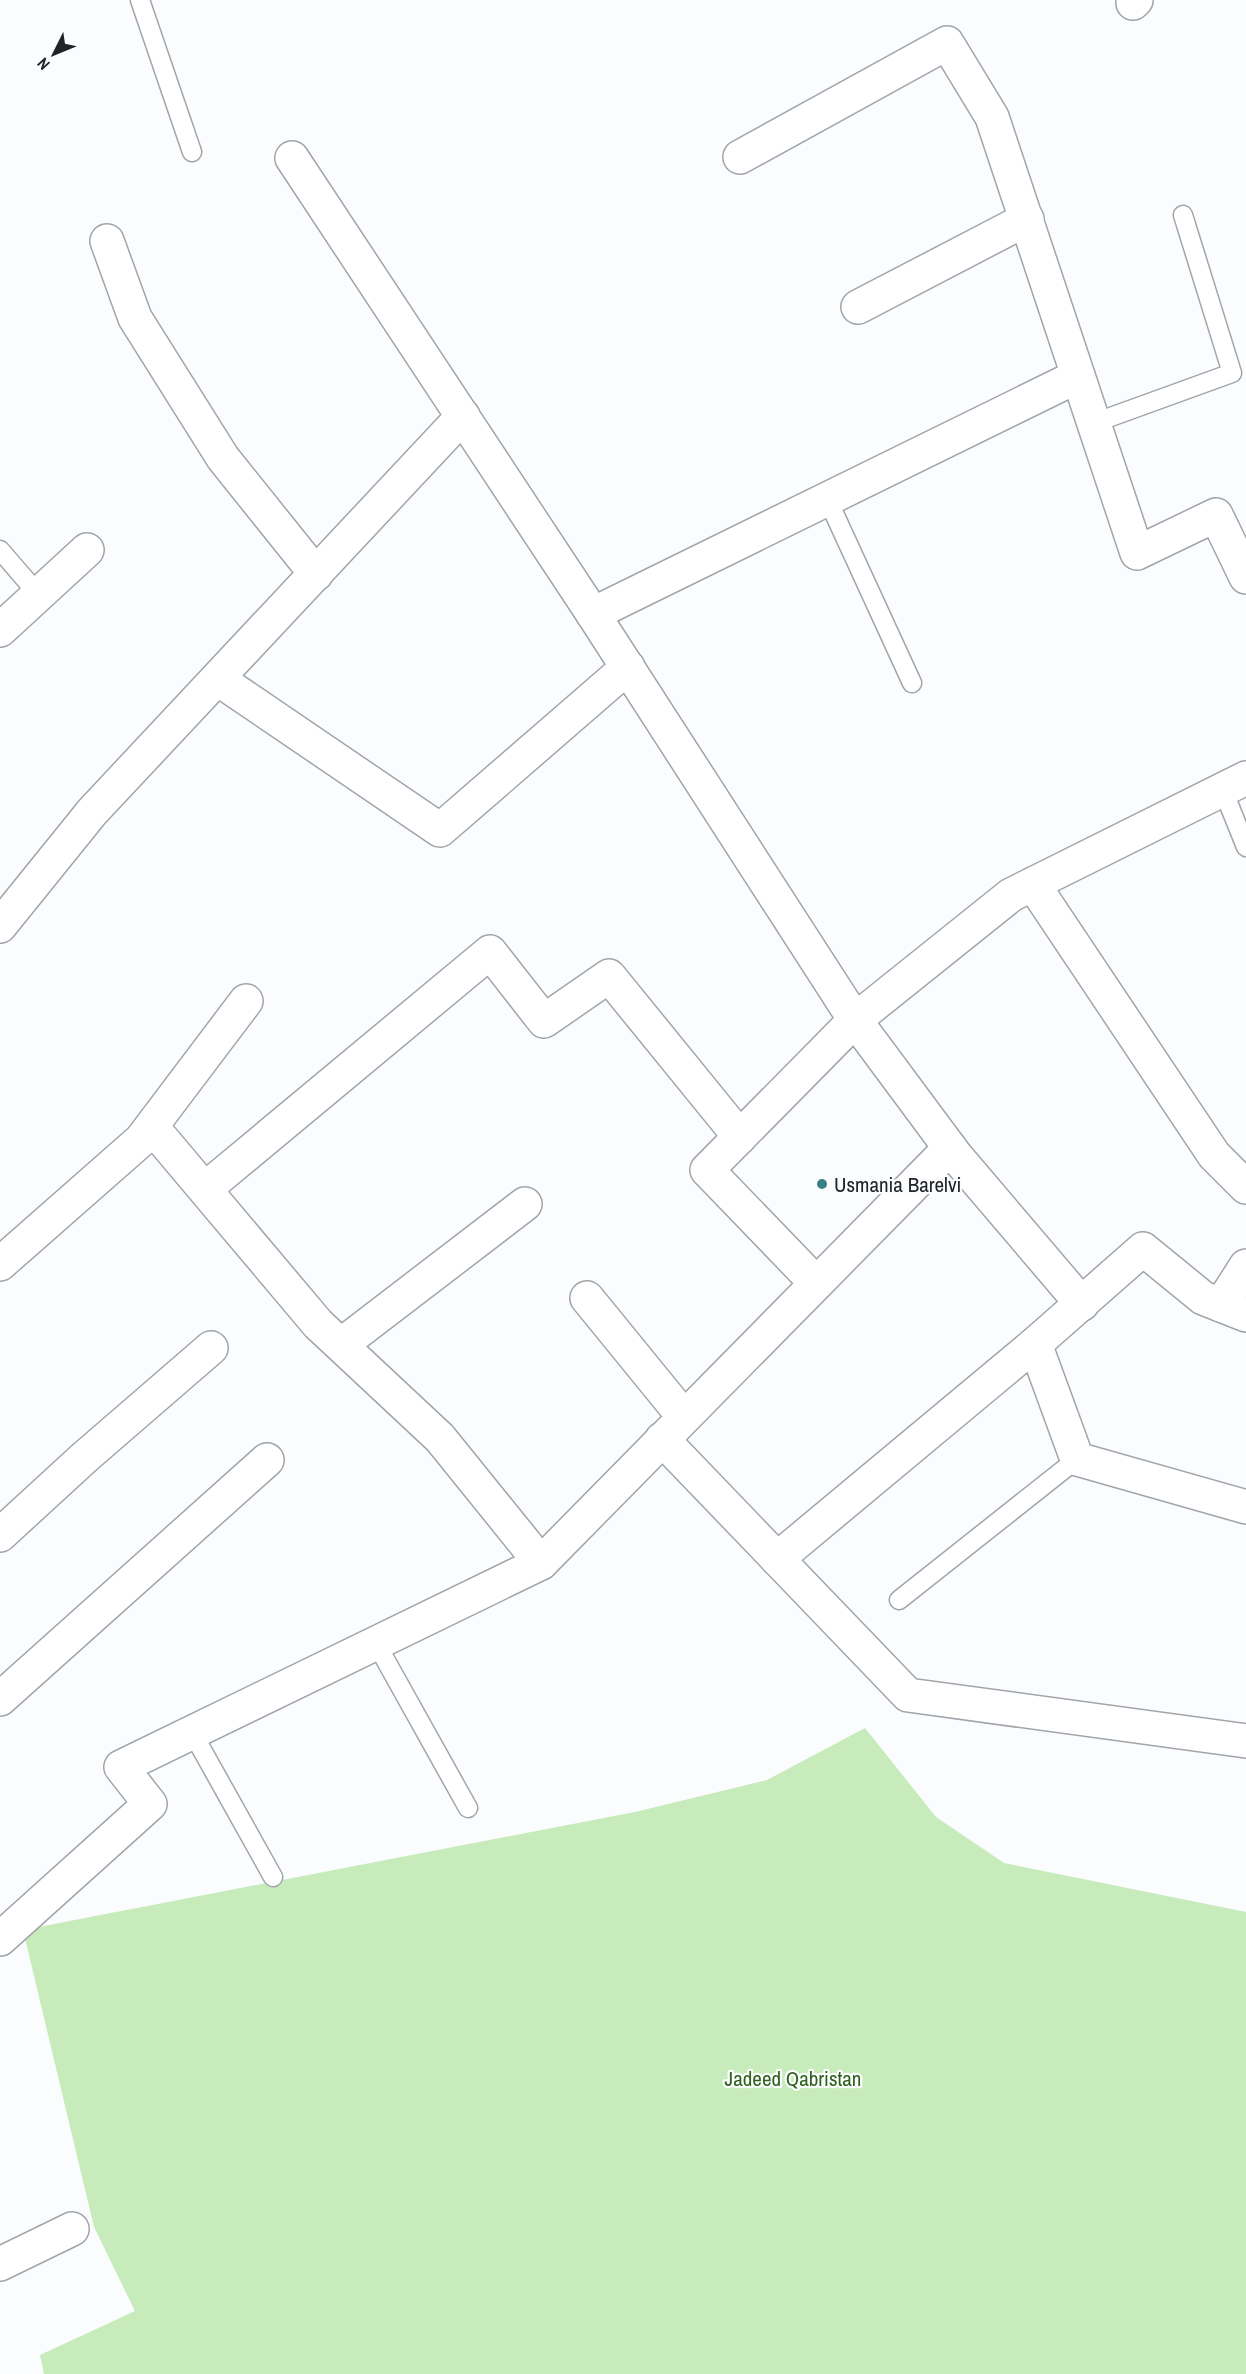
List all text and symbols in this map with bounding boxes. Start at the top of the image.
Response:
north arrow [24,24,84,84]
text: N [32,53,54,75]
place label: Usmania Barelvi [834,1170,961,1199]
marker: Usmania Barelvi [815,1177,829,1191]
park label: Jadeed Qabristan [725,2064,861,2093]

